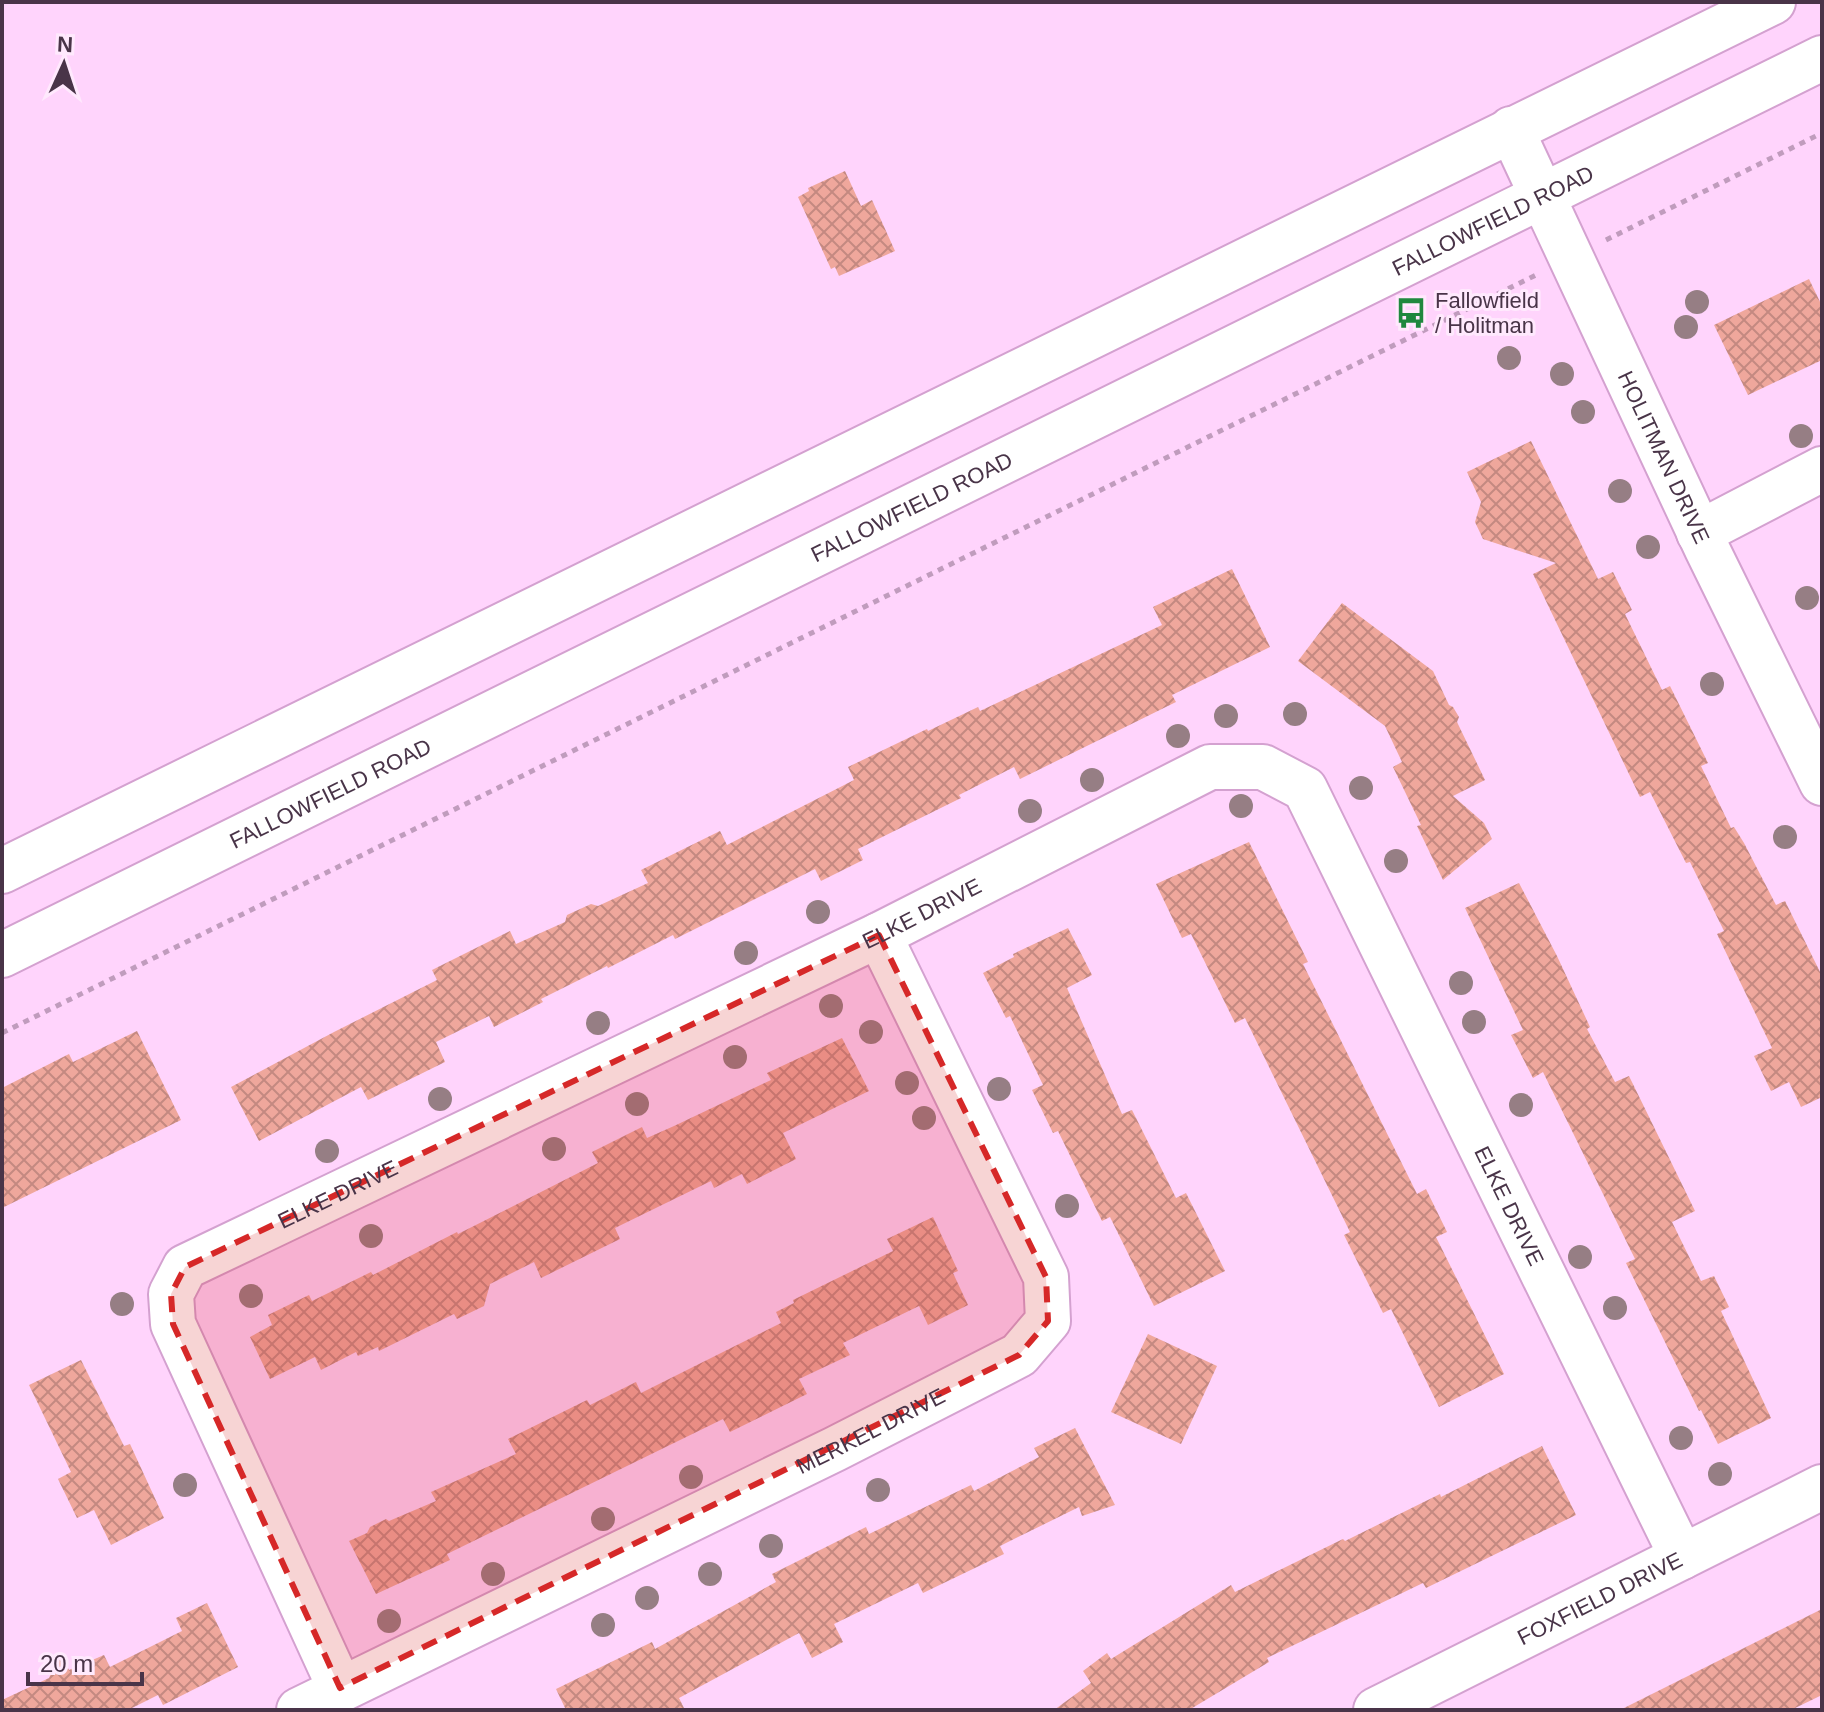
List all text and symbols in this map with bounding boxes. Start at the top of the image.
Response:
north arrow [24,24,104,104]
text: N [56,32,74,57]
street label: FALLOWFIELD ROAD [1388,160,1598,280]
place label: Fallowfield / Holitman [1435,288,1539,338]
bus stop icon: Fallowfield / Holitman [1394,296,1428,330]
street label: HOLITMAN DRIVE [1613,367,1715,547]
street label: FALLOWFIELD ROAD [807,447,1016,567]
street label: FALLOWFIELD ROAD [225,733,435,853]
street label: ELKE DRIVE [858,873,985,954]
street label: ELKE DRIVE [1470,1142,1549,1269]
street label: ELKE DRIVE [274,1155,401,1233]
street label: MERKEL DRIVE [792,1383,949,1479]
street label: FOXFIELD DRIVE [1513,1547,1686,1650]
scale bar [28,1636,142,1686]
text: 20 m [40,1650,93,1677]

